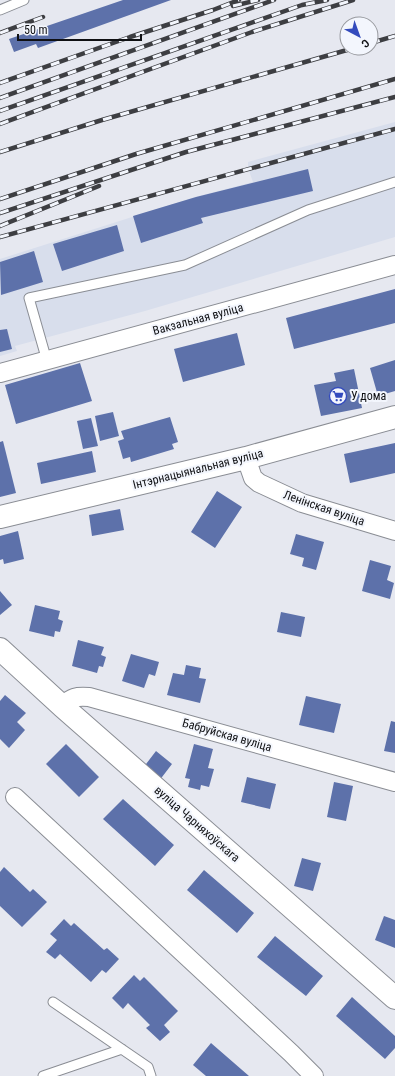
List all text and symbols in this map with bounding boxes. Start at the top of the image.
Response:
scale bar [18,16,141,42]
north arrow [339,16,379,56]
text: 50 m [24,23,48,37]
text: С [359,36,372,50]
street label: Вакзальная вуліца [151,300,245,338]
supermarket icon: У дома [328,386,348,406]
place label: У дома [351,389,387,403]
street label: Інтэрнацыянальная вуліца [131,446,265,492]
street label: Ленінская вуліца [281,488,367,529]
street label: Бабруйская вуліца [181,716,274,755]
street label: вуліца Чарняхоўскага [151,783,243,865]

